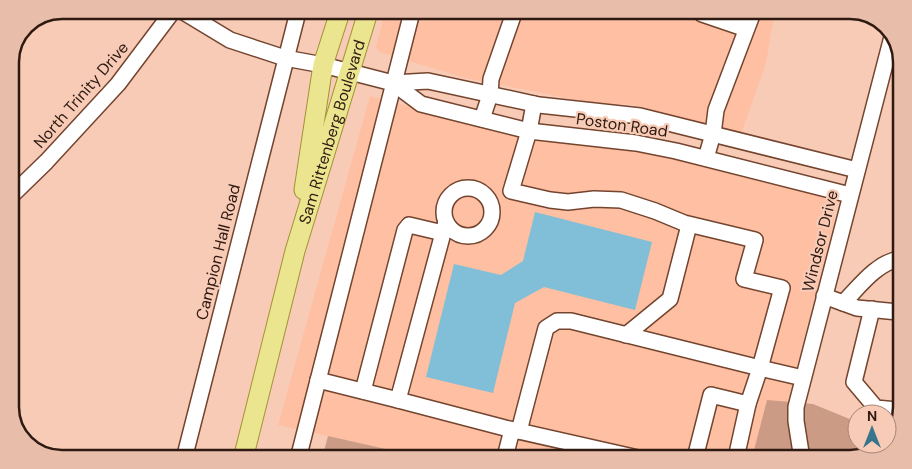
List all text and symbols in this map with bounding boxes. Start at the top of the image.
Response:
street label: North Trinity Drive [29,37,133,153]
street label: Sam Rittenberg Boulevard [293,37,369,226]
street label: Poston Road [575,108,669,142]
street label: Campion Hall Road [191,182,245,322]
street label: Windsor Drive [797,188,843,294]
north arrow [847,404,897,454]
text: N [867,407,877,425]

